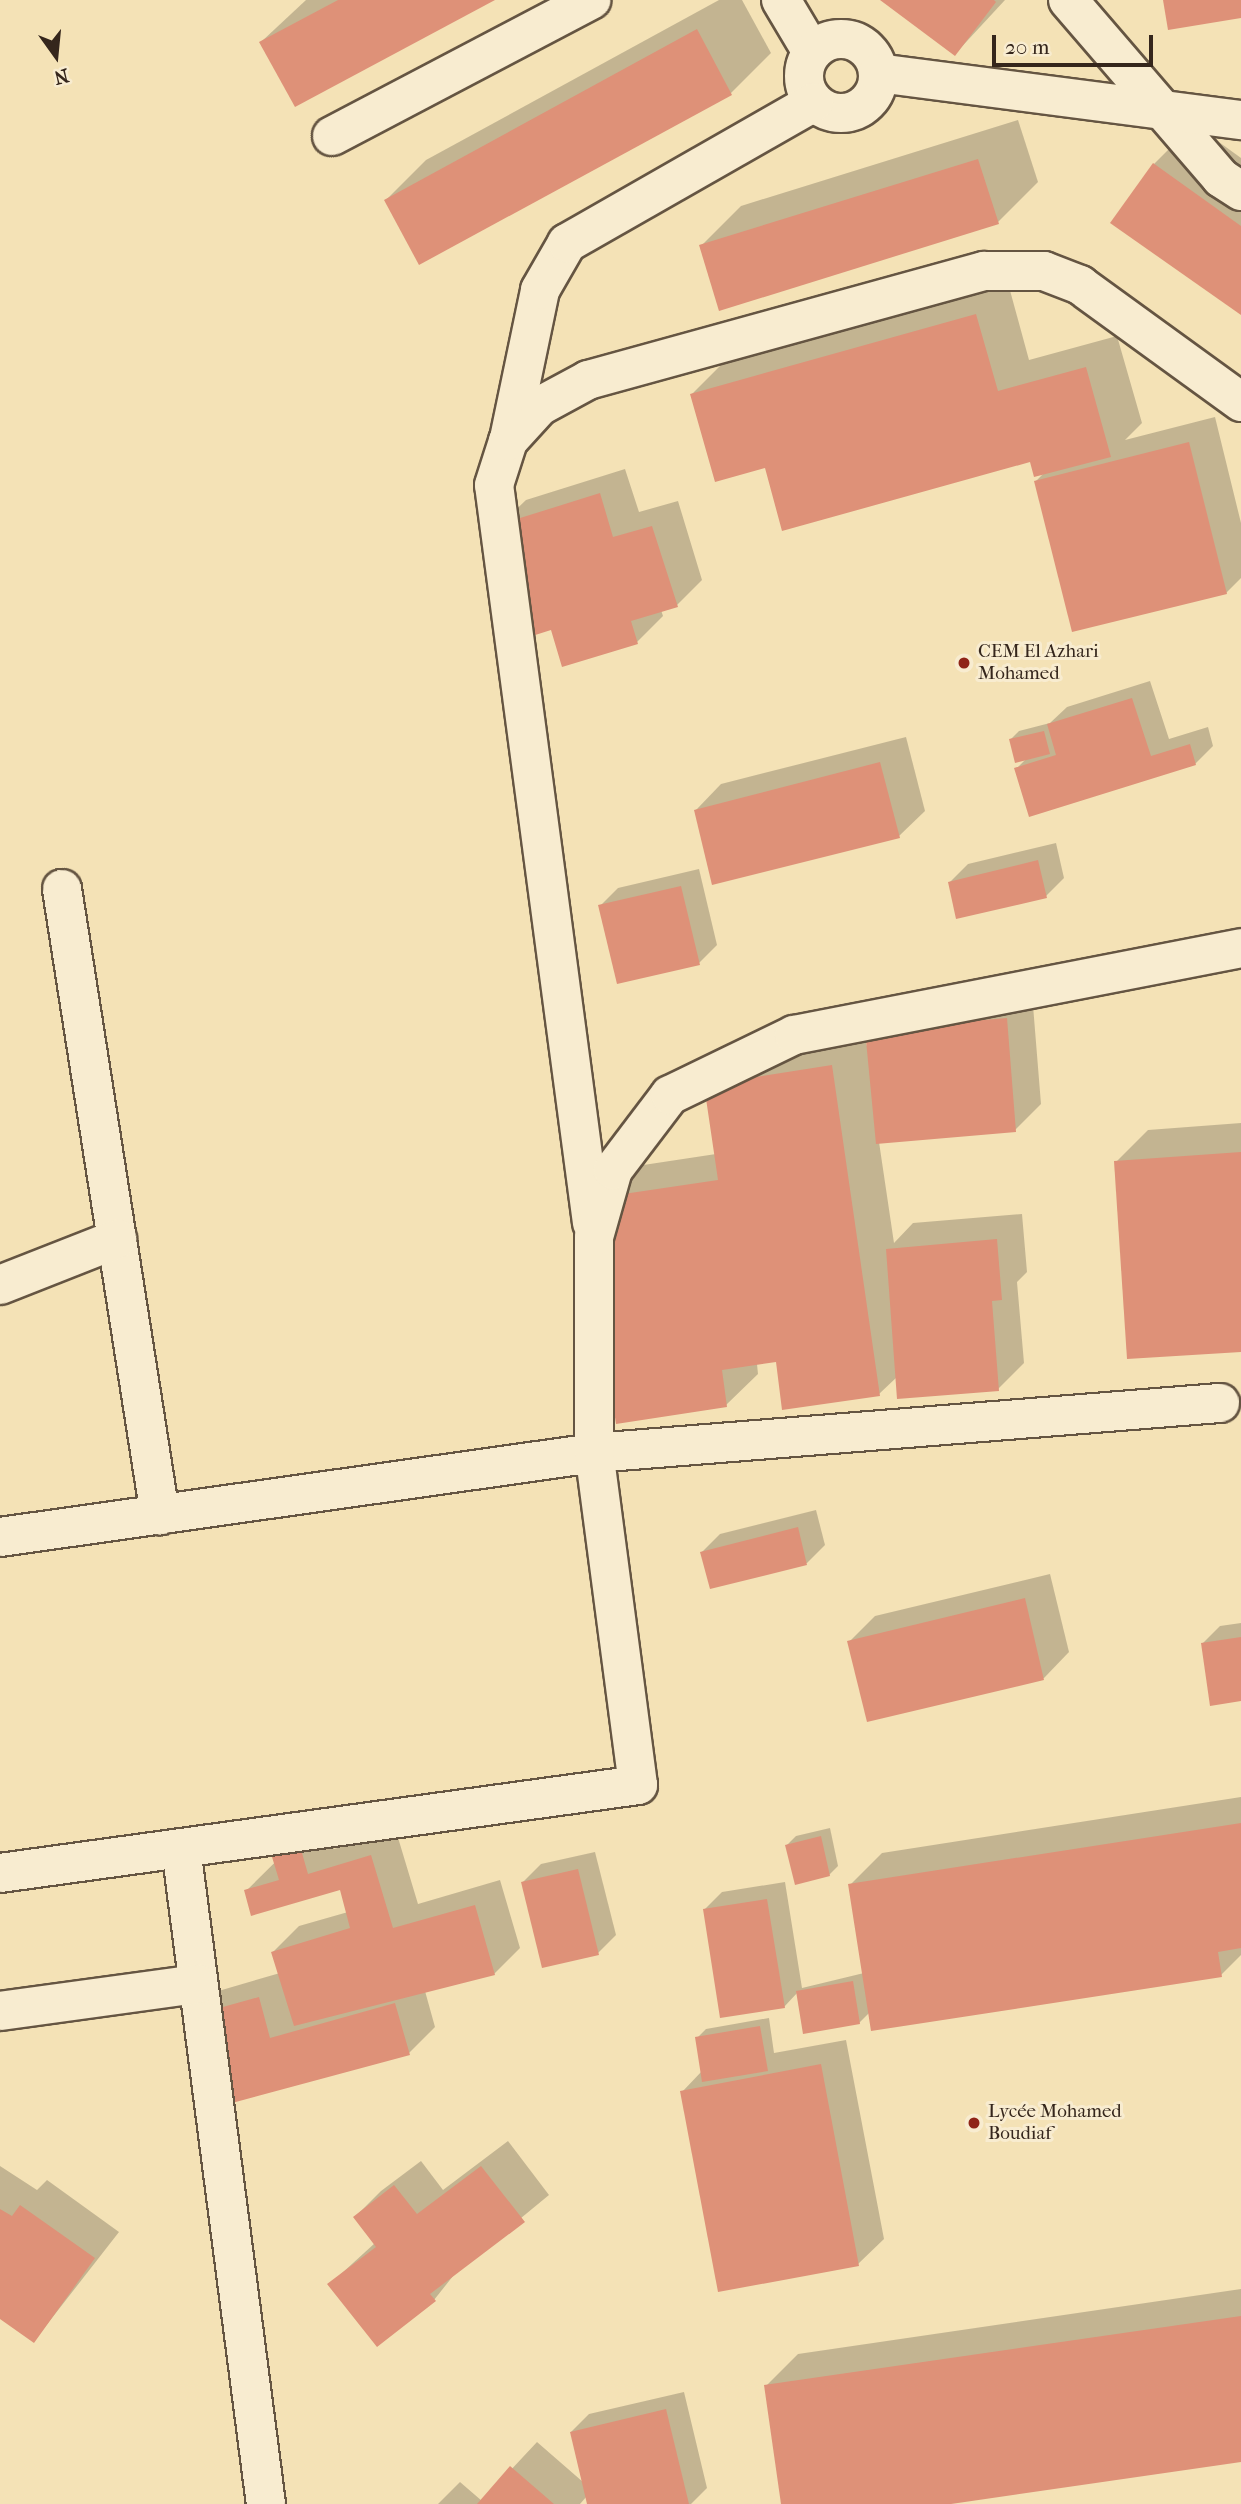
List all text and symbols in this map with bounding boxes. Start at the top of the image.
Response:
north arrow [21,21,91,91]
scale bar [996,21,1157,65]
text: 20 m [1005,35,1049,59]
text: N [52,64,71,89]
place label: CEM El Azhari Mohamed [978,641,1099,685]
marker: CEM El Azhari Mohamed [956,655,972,671]
place label: Lycée Mohamed Boudiaf [988,2101,1122,2145]
marker: Lycée Mohamed Boudiaf [966,2115,982,2131]

